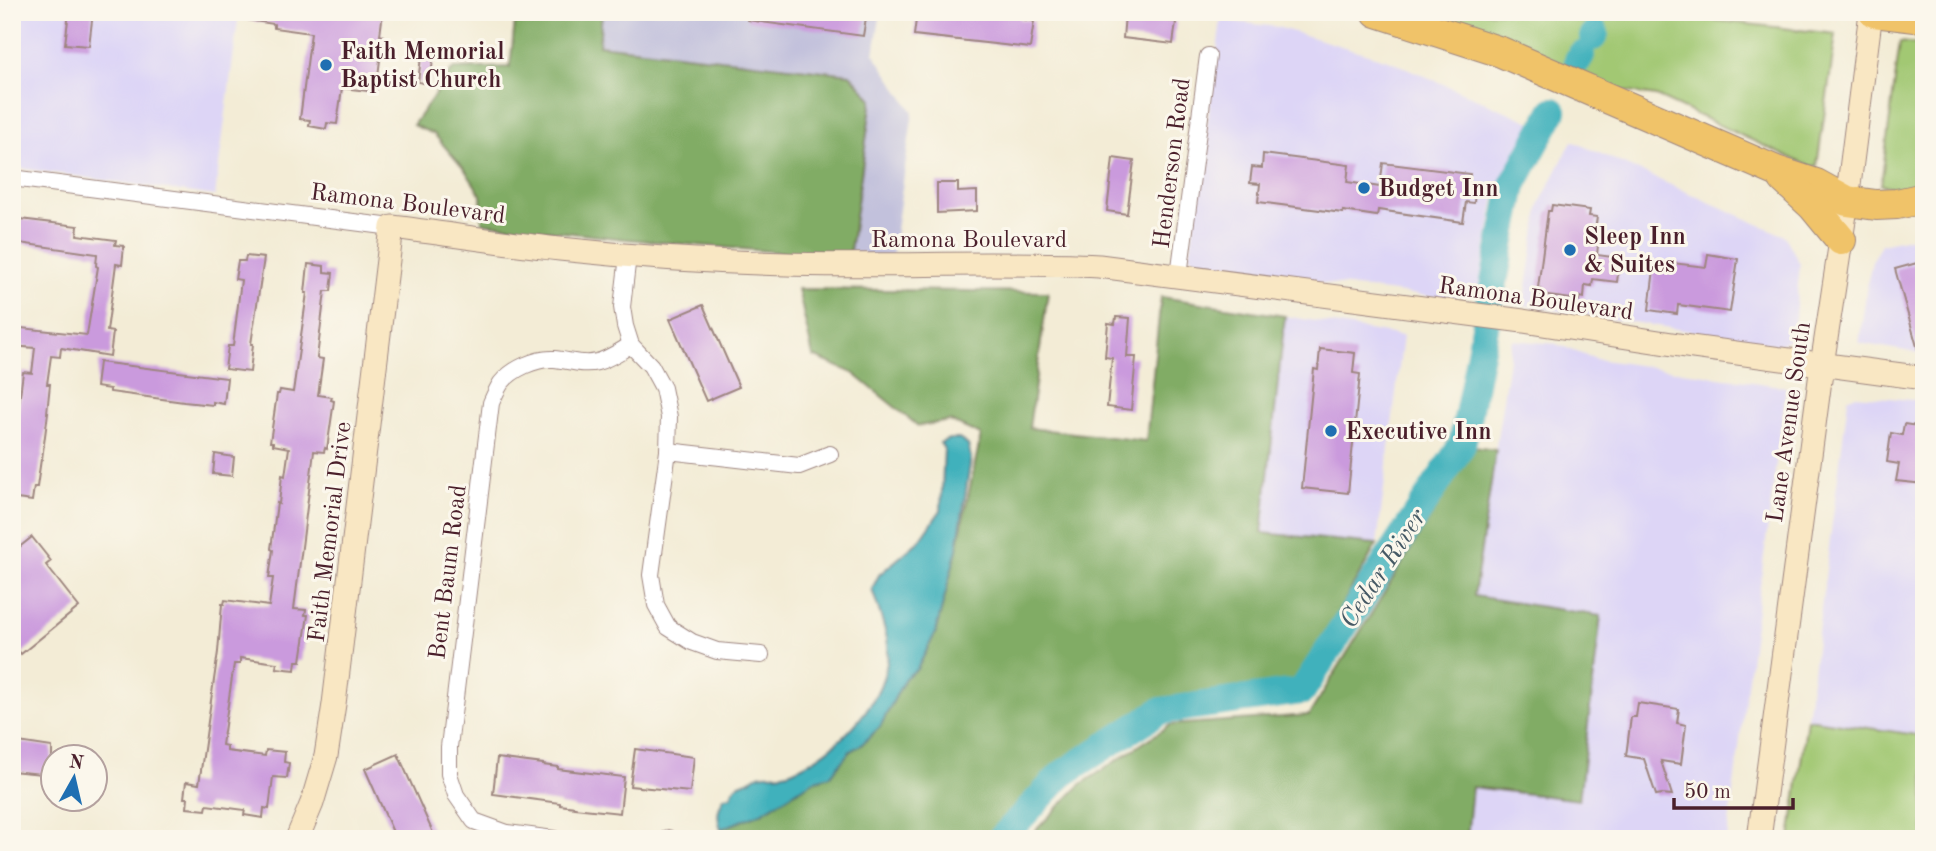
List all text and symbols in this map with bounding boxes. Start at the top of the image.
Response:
place label: Faith Memorial Baptist Church [340,41,505,93]
marker: Faith Memorial Baptist Church [318,57,334,73]
street label: Henderson Road [1151,77,1195,250]
place label: Budget Inn [1378,178,1498,202]
marker: Budget Inn [1356,180,1372,196]
street label: Ramona Boulevard [309,181,507,229]
place label: Sleep Inn & Suites [1584,226,1686,278]
street label: Ramona Boulevard [871,229,1067,253]
marker: Sleep Inn & Suites [1562,242,1578,258]
street label: Ramona Boulevard [1437,274,1635,326]
street label: Lane Avenue South [1764,320,1816,524]
street label: Faith Memorial Drive [306,420,356,644]
place label: Executive Inn [1345,421,1492,445]
marker: Executive Inn [1323,423,1339,439]
street label: Bent Baum Road [426,483,472,661]
water label: Cedar River [1336,504,1432,633]
north arrow [38,742,108,812]
text: N [68,753,85,774]
scale bar [1674,767,1792,811]
text: 50 m [1684,782,1731,803]

